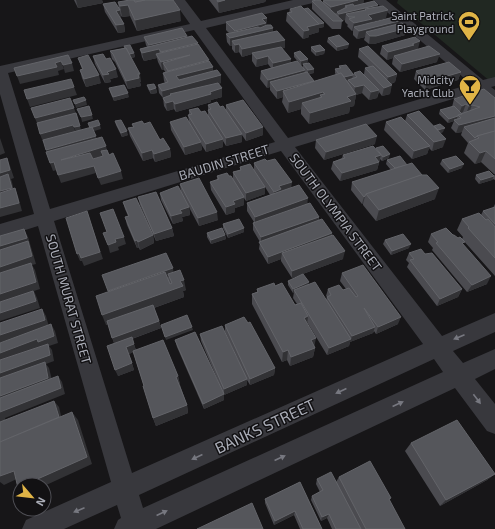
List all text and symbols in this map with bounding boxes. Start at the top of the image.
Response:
place label: Saint Patrick Playground [391,9,454,35]
sports icon: Saint Patrick Playground [456,9,482,42]
place label: Midcity Yacht Club [402,73,454,99]
bar icon: Midcity Yacht Club [457,73,483,106]
street label: BAUDIN STREET [177,141,272,183]
street label: SOUTH OLYMPIA STREET [286,150,386,274]
street label: SOUTH MURAT STREET [43,232,95,366]
one-way arrow [454,334,465,340]
one-way arrow [335,388,346,394]
street label: BANKS STREET [212,394,318,457]
one-way arrow [473,394,481,404]
one-way arrow [392,401,404,407]
one-way arrow [192,454,203,460]
one-way arrow [274,455,286,461]
north arrow [12,477,52,517]
text: N [34,495,49,509]
one-way arrow [73,507,84,513]
one-way arrow [156,510,168,516]

